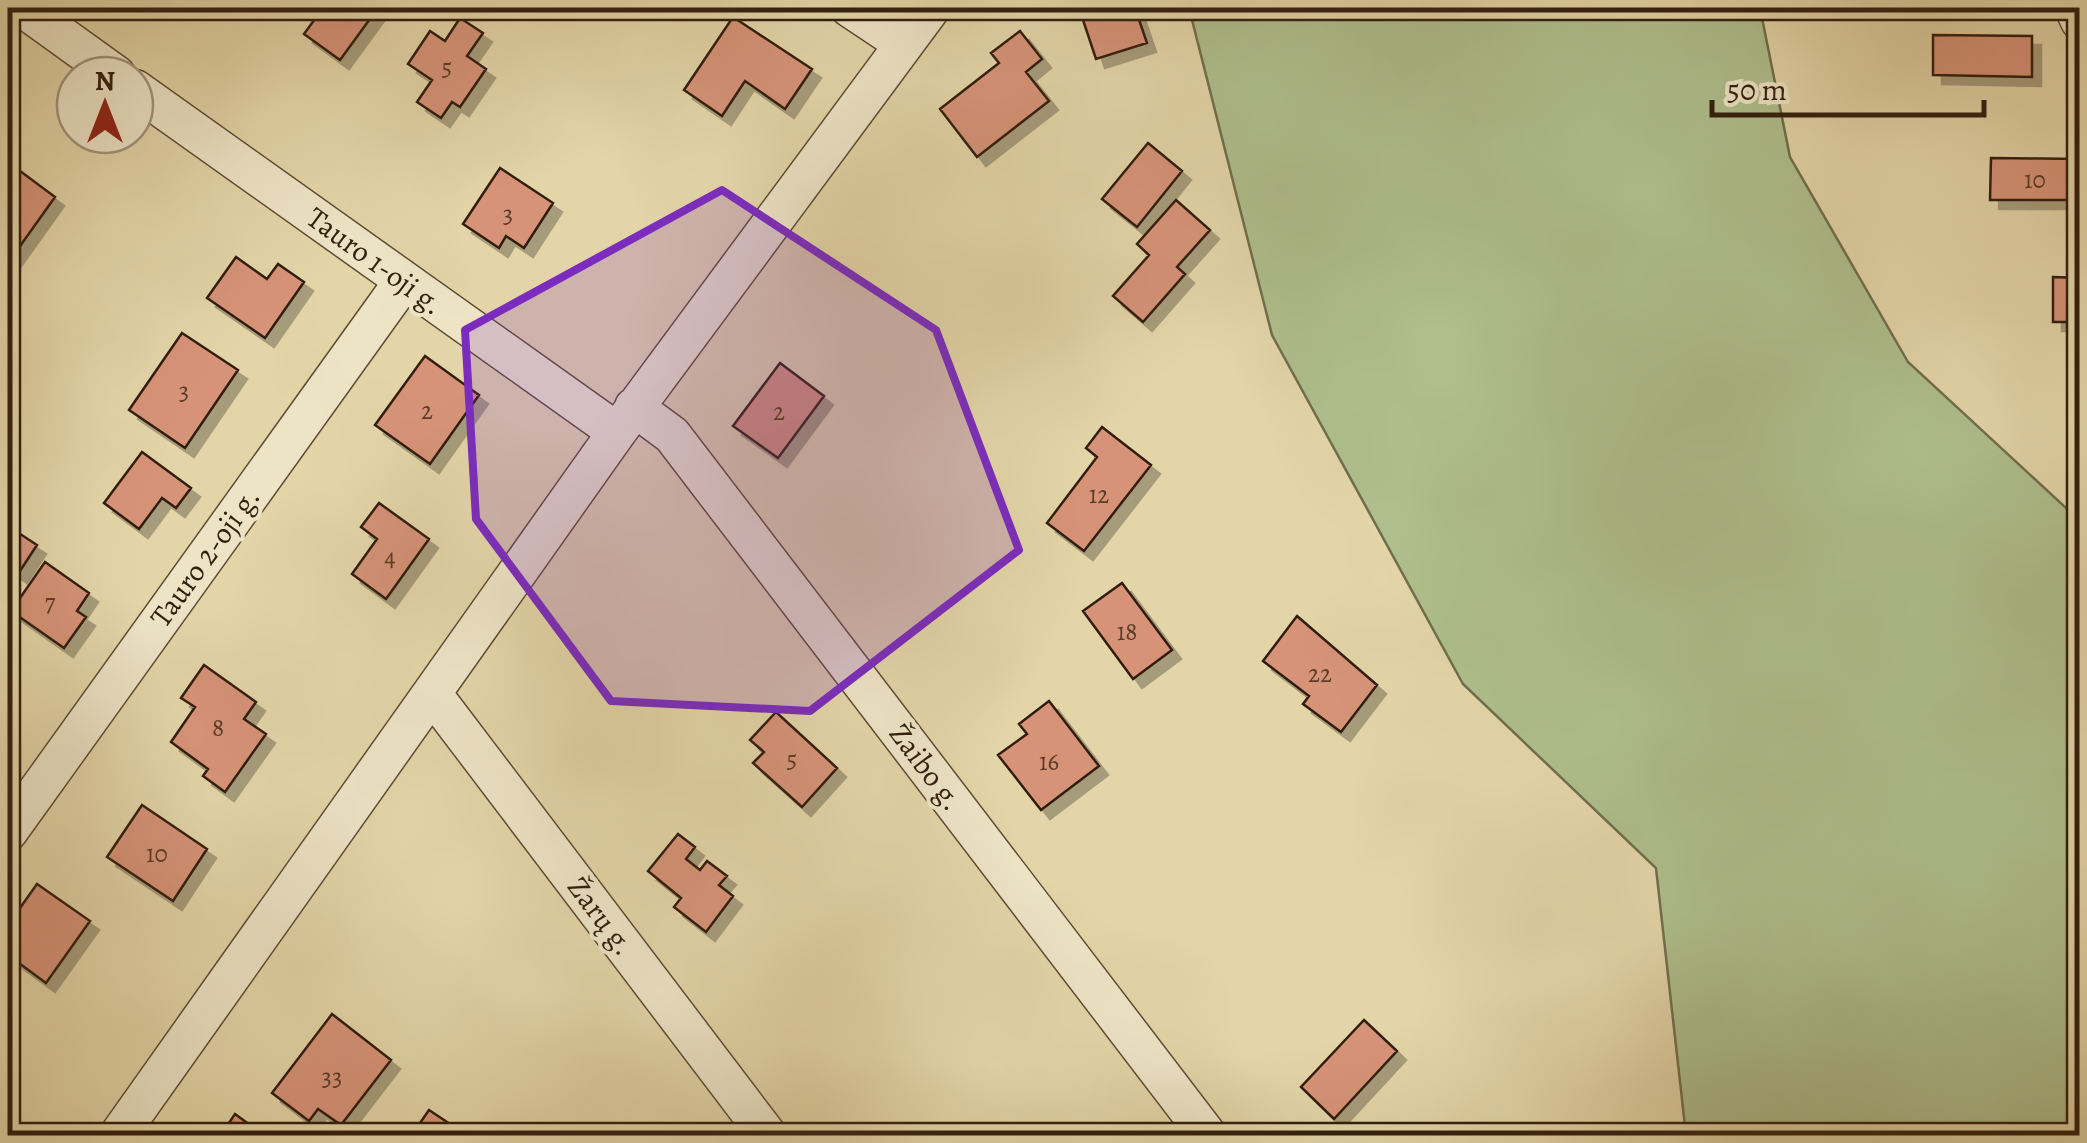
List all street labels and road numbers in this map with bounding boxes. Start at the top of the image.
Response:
street label: Tauro 1-oji g. [299,198,451,324]
street label: Tauro 2-oji g. [141,479,269,635]
street label: Žaibo g. [880,715,972,819]
street label: Žarų g. [558,868,644,964]

